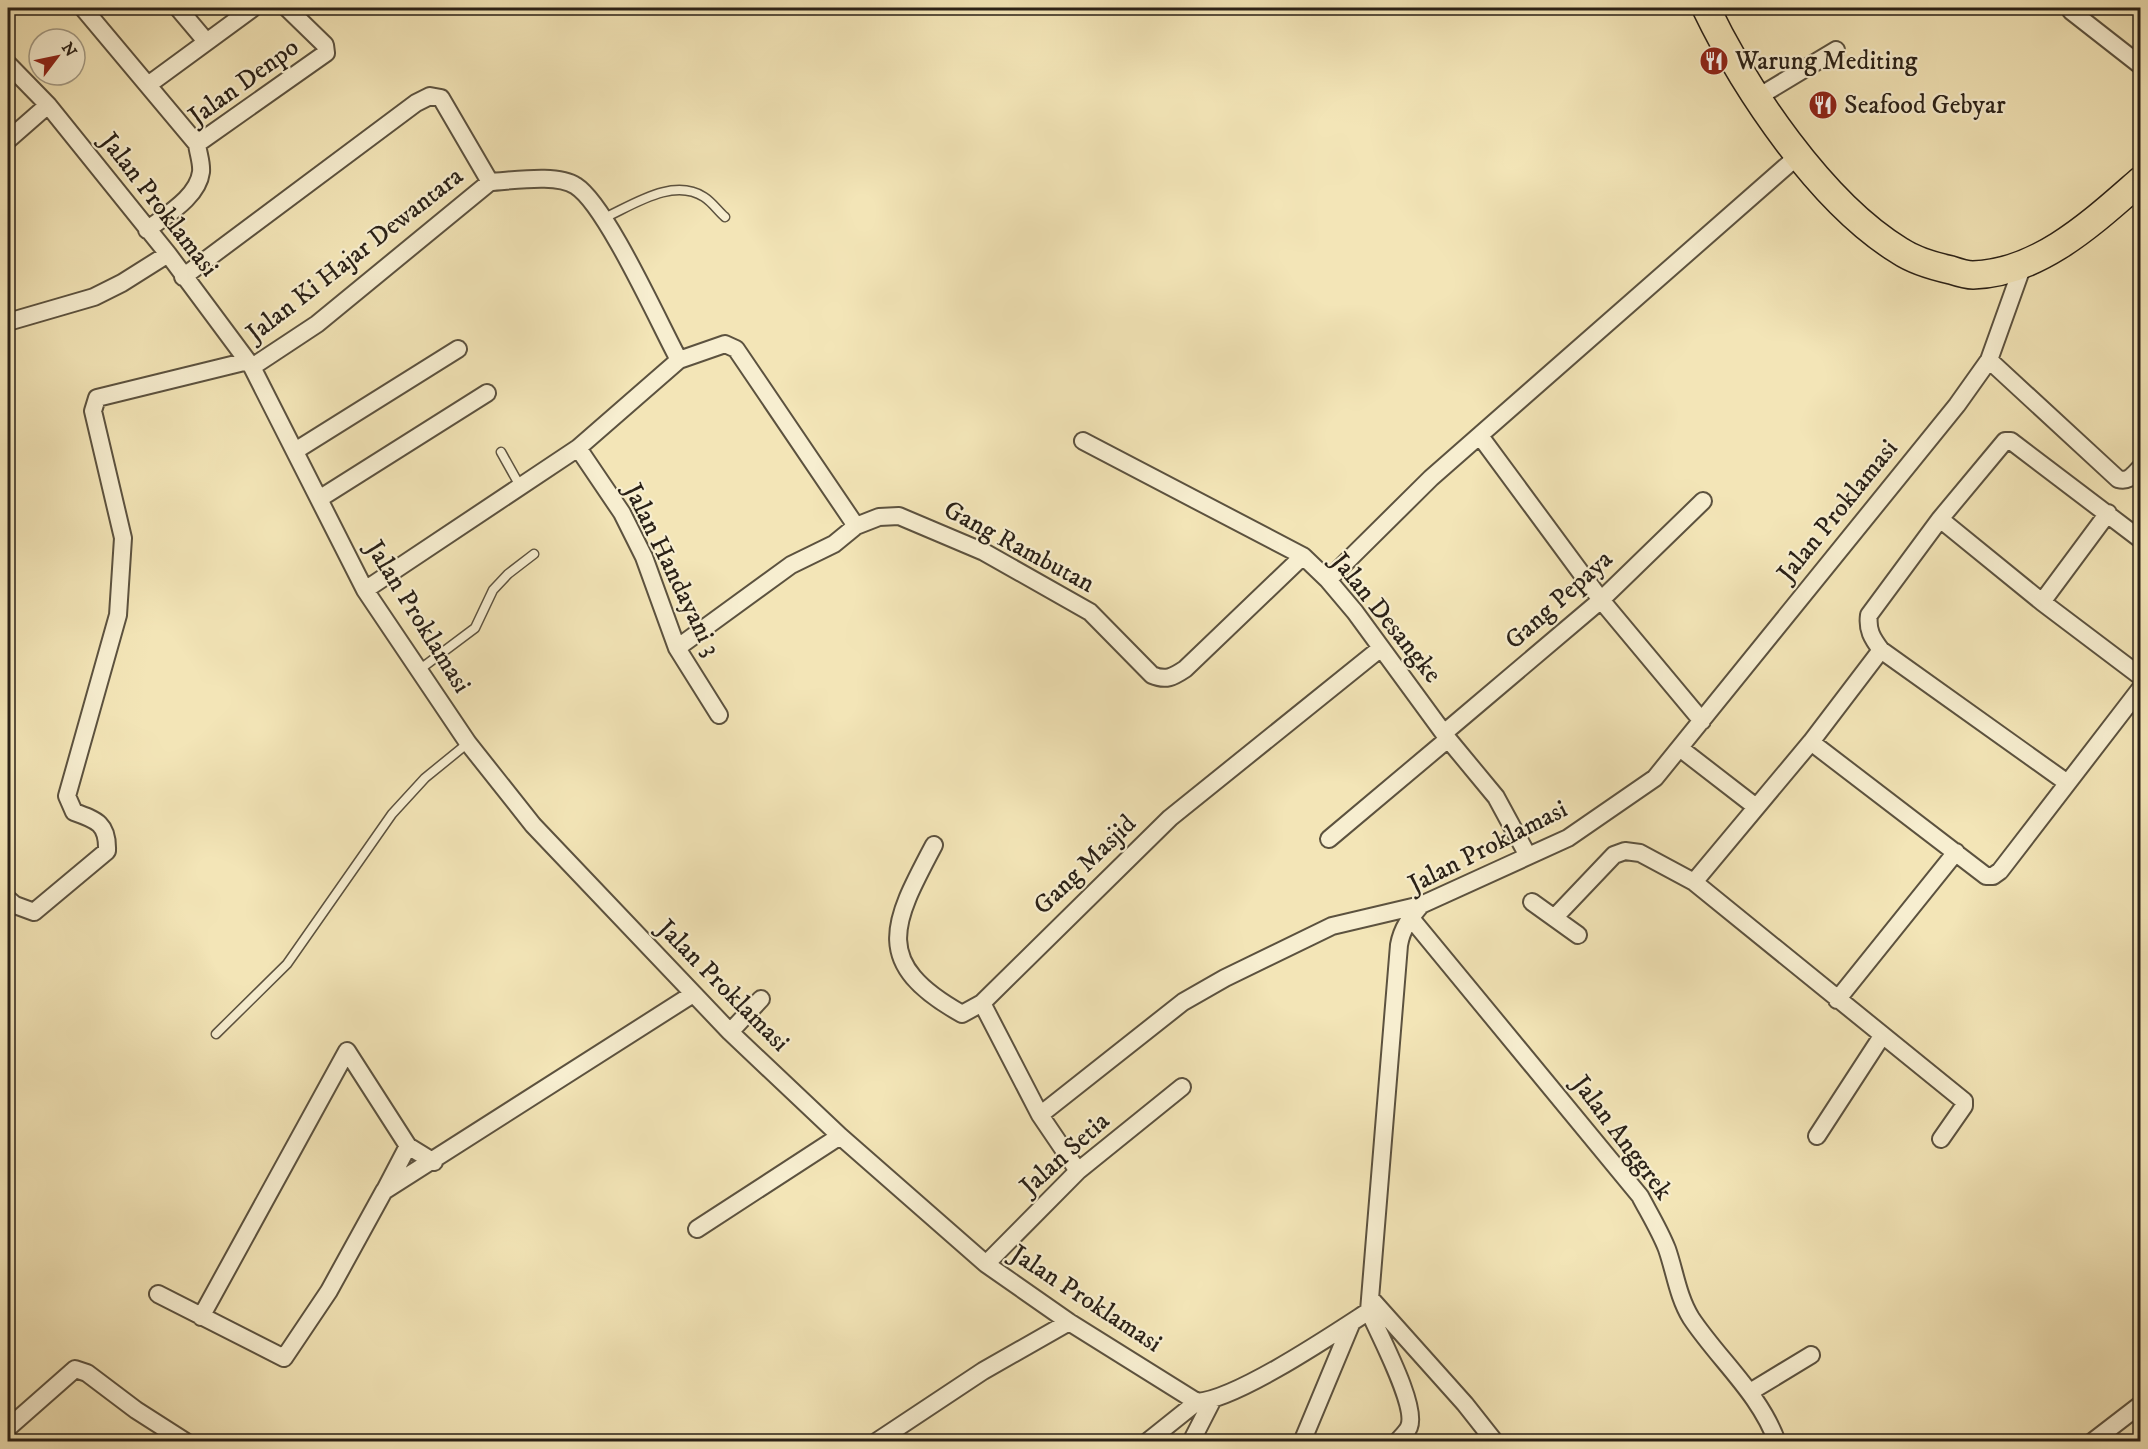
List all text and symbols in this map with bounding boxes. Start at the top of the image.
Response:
north arrow [27,27,87,87]
street label: Jalan Denpo [181,31,306,134]
text: N [57,39,81,60]
restaurant icon: Warung Mediting [1698,45,1730,77]
place label: Warung Mediting [1734,45,1918,78]
restaurant icon: Seafood Gebyar [1807,89,1839,121]
place label: Seafood Gebyar [1844,89,2006,122]
street label: Jalan Proklamasi [91,125,226,284]
street label: Jalan Ki Hajar Dewantara [238,160,470,351]
street label: Jalan Proklamasi [1769,433,1906,591]
street label: Jalan Handayani 3 [615,476,728,662]
street label: Gang Rambutan [938,493,1101,601]
street label: Jalan Proklamasi [357,533,478,699]
street label: Gang Pepaya [1498,543,1620,657]
street label: Jalan Desangke [1322,544,1449,690]
street label: Jalan Proklamasi [1401,793,1573,902]
street label: Gang Masjid [1027,808,1143,922]
street label: Jalan Proklamasi [648,911,796,1059]
street label: Jalan Anggrek [1563,1068,1680,1207]
street label: Jalan Setia [1012,1105,1117,1204]
street label: Jalan Proklamasi [1002,1237,1168,1360]

